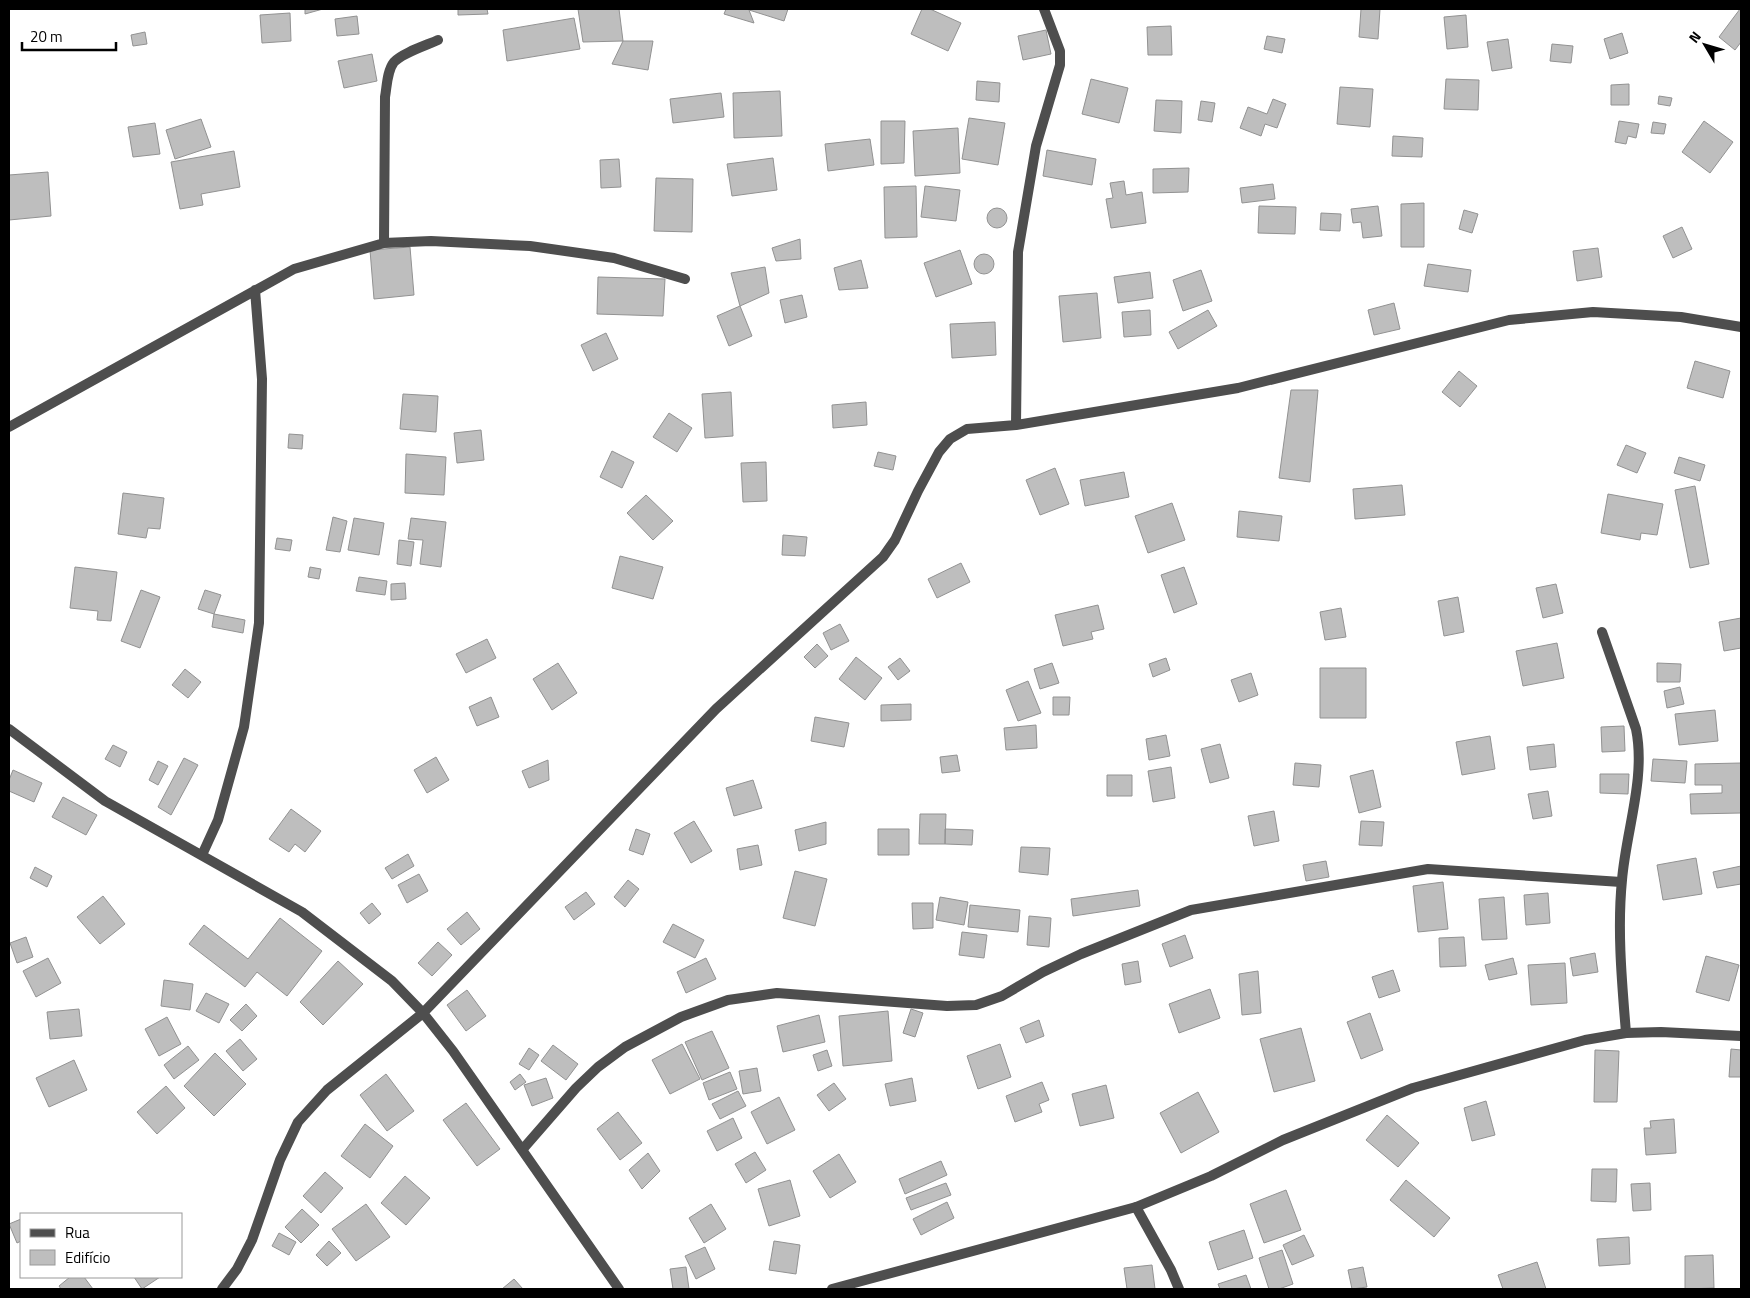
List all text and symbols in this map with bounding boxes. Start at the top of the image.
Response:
scale bar [22,20,116,52]
north arrow [1680,20,1730,70]
text: 20 m [30,25,63,48]
text: N [1683,26,1706,47]
legend [20,1213,182,1278]
text: Rua [65,1221,90,1244]
text: Edifício [65,1246,110,1269]

